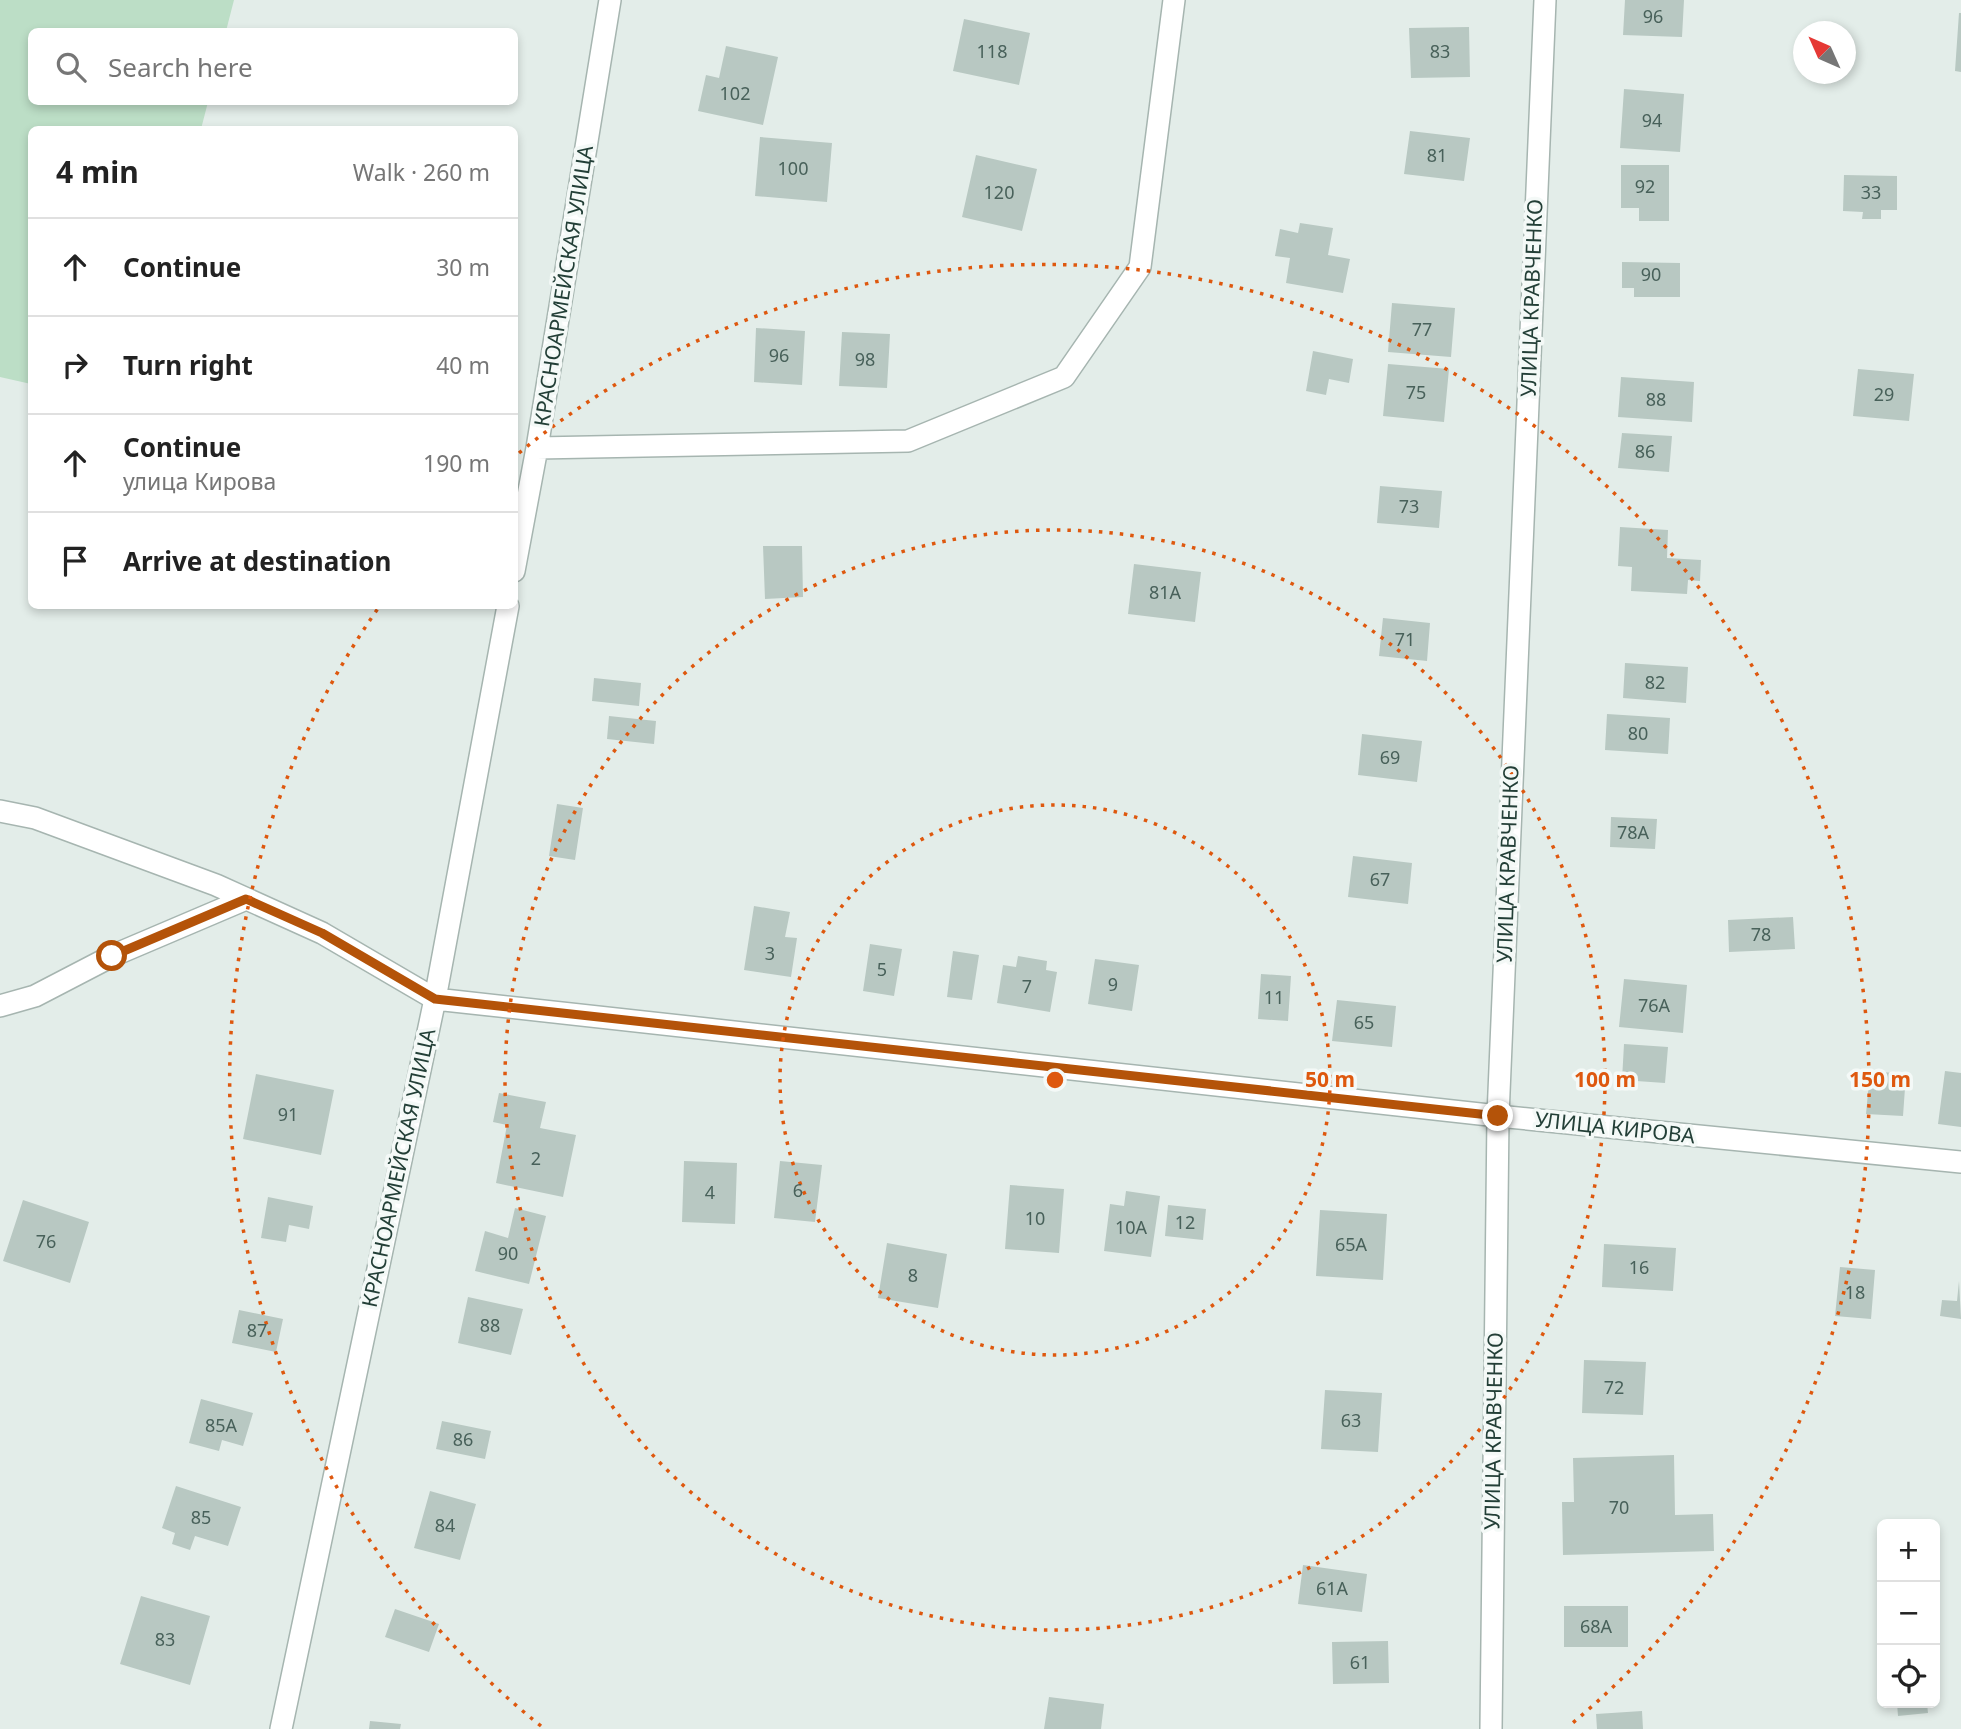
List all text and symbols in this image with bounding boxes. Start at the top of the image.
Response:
house number: 96 [1643,4,1663,28]
north arrow [1793,21,1856,84]
search box [28,28,518,105]
house number: 118 [977,39,1007,63]
house number: 83 [1430,39,1450,63]
icon: search [52,48,90,86]
text: Search here [108,49,253,85]
house number: 102 [720,81,750,105]
house number: 94 [1642,108,1662,132]
street label: КРАСНОАРМЕЙСКАЯ УЛИЦА [527,143,599,428]
house number: 81 [1427,143,1447,167]
text: 4 min [56,151,139,192]
text: Walk · 260 m [353,156,490,188]
house number: 100 [778,156,808,180]
house number: 92 [1635,174,1655,198]
house number: 120 [984,180,1014,204]
house number: 33 [1861,180,1881,204]
street label: УЛИЦА КРАВЧЕНКО [1514,199,1548,397]
icon: ahead [56,248,94,286]
text: Continue [123,249,241,285]
text: 30 m [436,251,490,283]
house number: 90 [1641,262,1661,286]
house number: 77 [1412,317,1432,341]
house number: 96 [769,343,789,367]
icon: right [56,346,94,384]
text: Turn right [123,347,253,383]
house number: 98 [855,347,875,371]
text: 40 m [436,349,490,381]
house number: 75 [1406,380,1426,404]
house number: 29 [1874,382,1894,406]
house number: 88 [1646,387,1666,411]
text: Continue [123,429,241,465]
house number: 86 [1635,439,1655,463]
icon: ahead [56,444,94,482]
text: 190 m [423,447,490,479]
text: улица Кирова [123,465,276,497]
house number: 73 [1399,494,1419,518]
icon: arrive [56,542,94,580]
text: Arrive at destination [123,543,392,579]
house number: 81А [1149,580,1182,604]
house number: 71 [1395,627,1415,651]
house number: 82 [1645,670,1665,694]
house number: 80 [1628,721,1648,745]
house number: 69 [1380,745,1400,769]
street label: УЛИЦА КРАВЧЕНКО [1490,765,1524,963]
house number: 78А [1617,820,1650,844]
house number: 67 [1370,867,1390,891]
house number: 78 [1751,922,1771,946]
route start [96,940,127,971]
house number: 3 [765,941,775,965]
house number: 5 [877,957,887,981]
house number: 9 [1108,972,1118,996]
house number: 7 [1022,974,1032,998]
house number: 11 [1264,985,1284,1009]
house number: 76А [1638,993,1671,1017]
house number: 65 [1354,1010,1374,1034]
street label: КРАСНОАРМЕЙСКАЯ УЛИЦА [355,1025,441,1310]
text: 50 m [1305,1065,1355,1093]
text: 100 m [1574,1065,1636,1093]
text: 150 m [1849,1065,1911,1093]
centre of rings [1043,1068,1067,1092]
route end [1482,1100,1513,1131]
house number: 91 [278,1102,298,1126]
street label: УЛИЦА КИРОВА [1534,1105,1697,1149]
house number: 2 [531,1146,541,1170]
house number: 6 [793,1178,803,1202]
house number: 4 [705,1180,715,1204]
house number: 10 [1025,1206,1045,1230]
house number: 12 [1175,1210,1195,1234]
house number: 10А [1115,1215,1148,1239]
house number: 76 [36,1229,56,1253]
house number: 65А [1335,1232,1368,1256]
house number: 90 [498,1241,518,1265]
house number: 16 [1629,1255,1649,1279]
house number: 8 [908,1263,918,1287]
house number: 18 [1845,1280,1865,1304]
house number: 88 [480,1313,500,1337]
house number: 87 [247,1318,267,1342]
street label: УЛИЦА КРАВЧЕНКО [1477,1332,1509,1530]
house number: 72 [1604,1375,1624,1399]
house number: 63 [1341,1408,1361,1432]
house number: 85А [205,1413,238,1437]
house number: 86 [453,1427,473,1451]
house number: 70 [1609,1495,1629,1519]
house number: 85 [191,1505,211,1529]
house number: 84 [435,1513,455,1537]
map controls [1877,1519,1940,1708]
button: + [1877,1519,1940,1582]
house number: 61А [1316,1576,1349,1600]
button: − [1877,1582,1940,1645]
house number: 68А [1580,1614,1613,1638]
house number: 83 [155,1627,175,1651]
button: locate [1877,1645,1940,1708]
house number: 61 [1350,1650,1370,1674]

